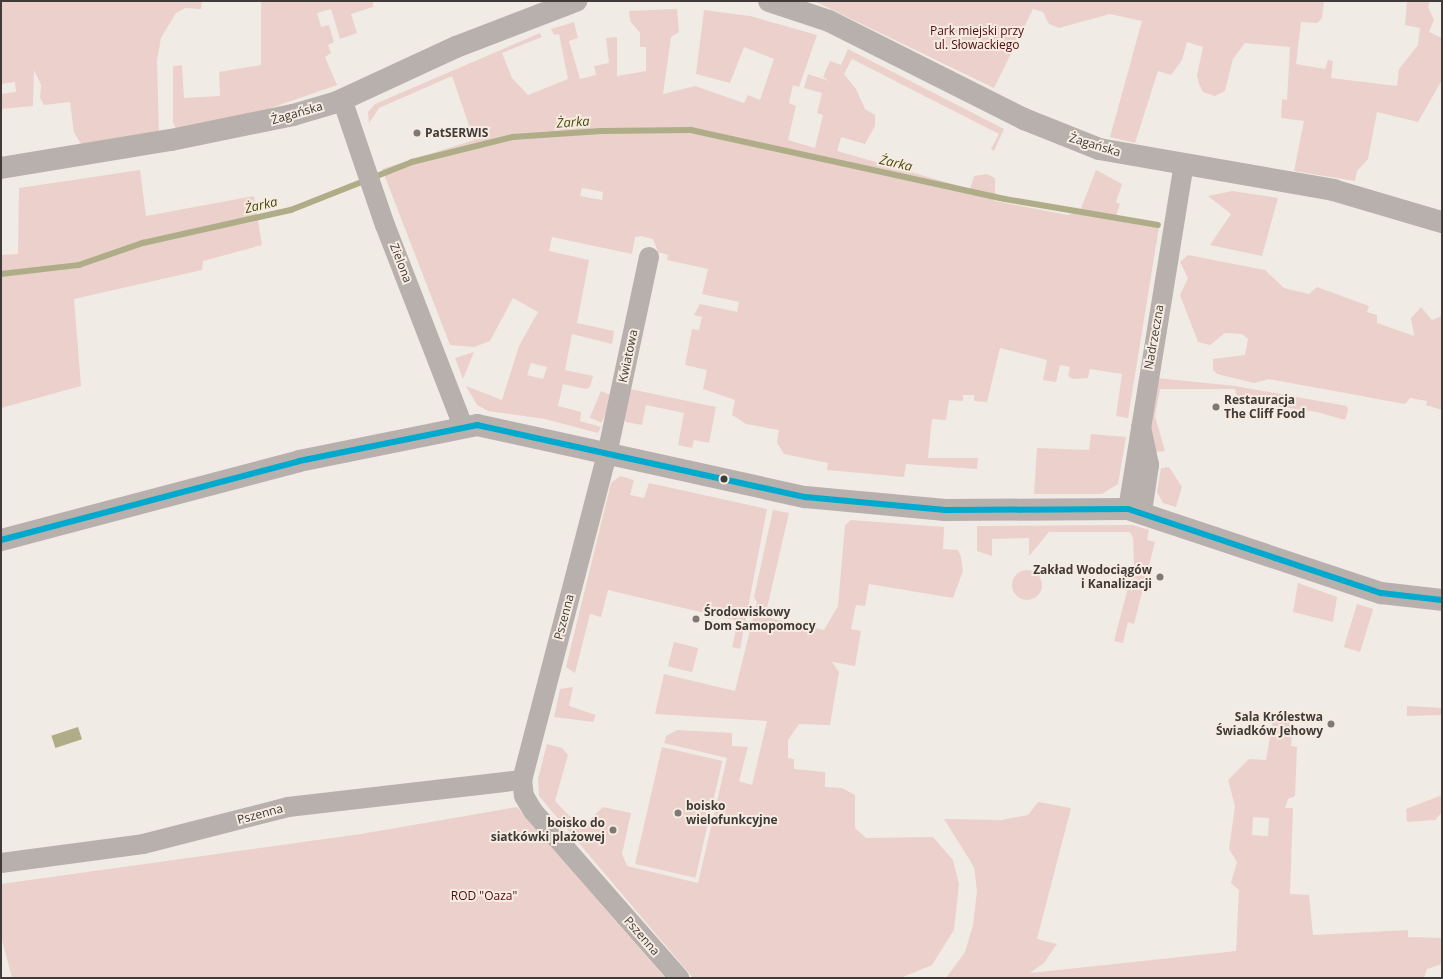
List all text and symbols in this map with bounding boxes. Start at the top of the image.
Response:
park label: Park miejski przy ul. Słowackiego [930,24,1024,52]
street label: Żagańska [270,99,324,127]
water label: Żarka [556,113,590,131]
place label: PatSERWIS [425,126,488,140]
marker: PatSERWIS [412,128,422,138]
street label: Żagańska [1068,130,1122,160]
water label: Żarka [878,152,914,174]
water label: Żarka [243,194,279,216]
street label: Zielona [387,241,415,285]
street label: Nadrzeczna [1141,303,1167,371]
street label: Kwiatowa [615,328,641,384]
place label: Restauracja The Cliff Food [1224,393,1305,421]
marker: Restauracja The Cliff Food [1211,402,1221,412]
unlabelled marker [719,474,729,484]
place label: Zakład Wodociągów i Kanalizacji [1033,563,1152,591]
marker: Zakład Wodociągów i Kanalizacji [1155,572,1165,582]
street label: Pszenna [551,593,577,641]
place label: Środowiskowy Dom Samopomocy [704,605,816,633]
marker: Środowiskowy Dom Samopomocy [691,614,701,624]
place label: Sala Królestwa Świadków Jehowy [1216,710,1323,738]
marker: Sala Królestwa Świadków Jehowy [1326,719,1336,729]
place label: boisko wielofunkcyjne [686,799,778,827]
street label: Pszenna [236,801,284,827]
marker: boisko wielofunkcyjne [673,808,683,818]
place label: boisko do siatkówki plażowej [491,816,605,844]
marker: boisko do siatkówki plażowej [608,825,618,835]
park label: ROD "Oaza" [451,889,517,903]
street label: Pszenna [621,914,663,958]

